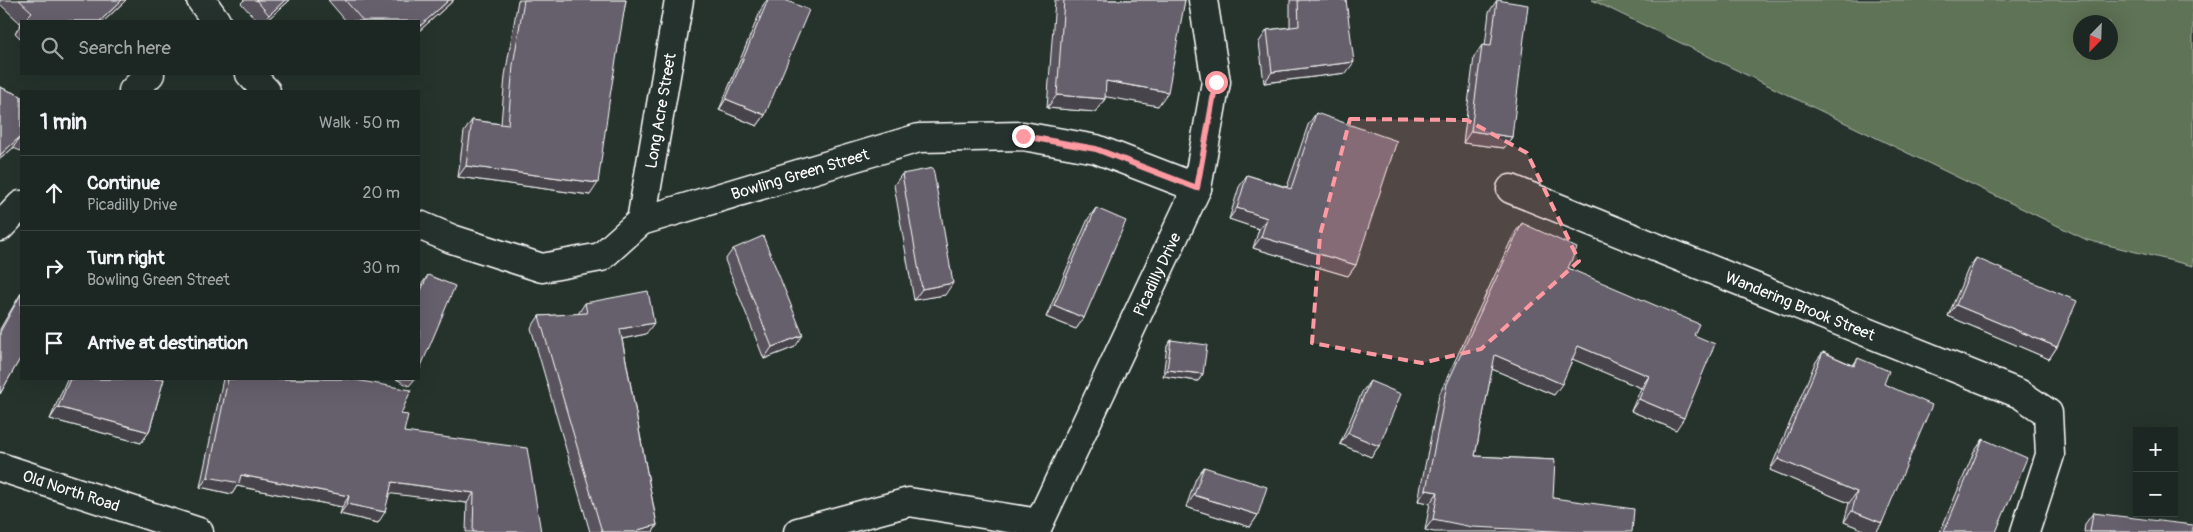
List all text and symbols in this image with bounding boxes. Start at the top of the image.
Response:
north arrow [2073,15,2118,60]
search box [20,20,420,75]
icon: search [38,34,66,62]
text: Search here [78,36,171,60]
street label: Long Acre Street [641,51,681,170]
route start [1205,71,1228,94]
text: 1 min [40,109,87,136]
text: Walk · 50 m [319,113,400,133]
route end [1012,125,1035,148]
street label: Bowling Green Street [729,144,872,205]
text: Continue [87,171,160,195]
icon: ahead [40,179,68,207]
text: 20 m [362,183,400,203]
text: Picadilly Drive [87,195,177,215]
street label: Picadilly Drive [1129,229,1186,320]
text: Turn right [87,246,165,270]
icon: right [40,254,68,282]
text: 30 m [362,258,400,278]
street label: Wandering Brook Street [1722,267,1878,346]
text: Bowling Green Street [87,270,230,290]
icon: arrive [40,329,68,357]
text: Arrive at destination [87,331,248,355]
map controls [2133,427,2178,517]
button: + [2133,427,2178,472]
street label: Old North Road [20,466,122,516]
button: − [2133,472,2178,517]

